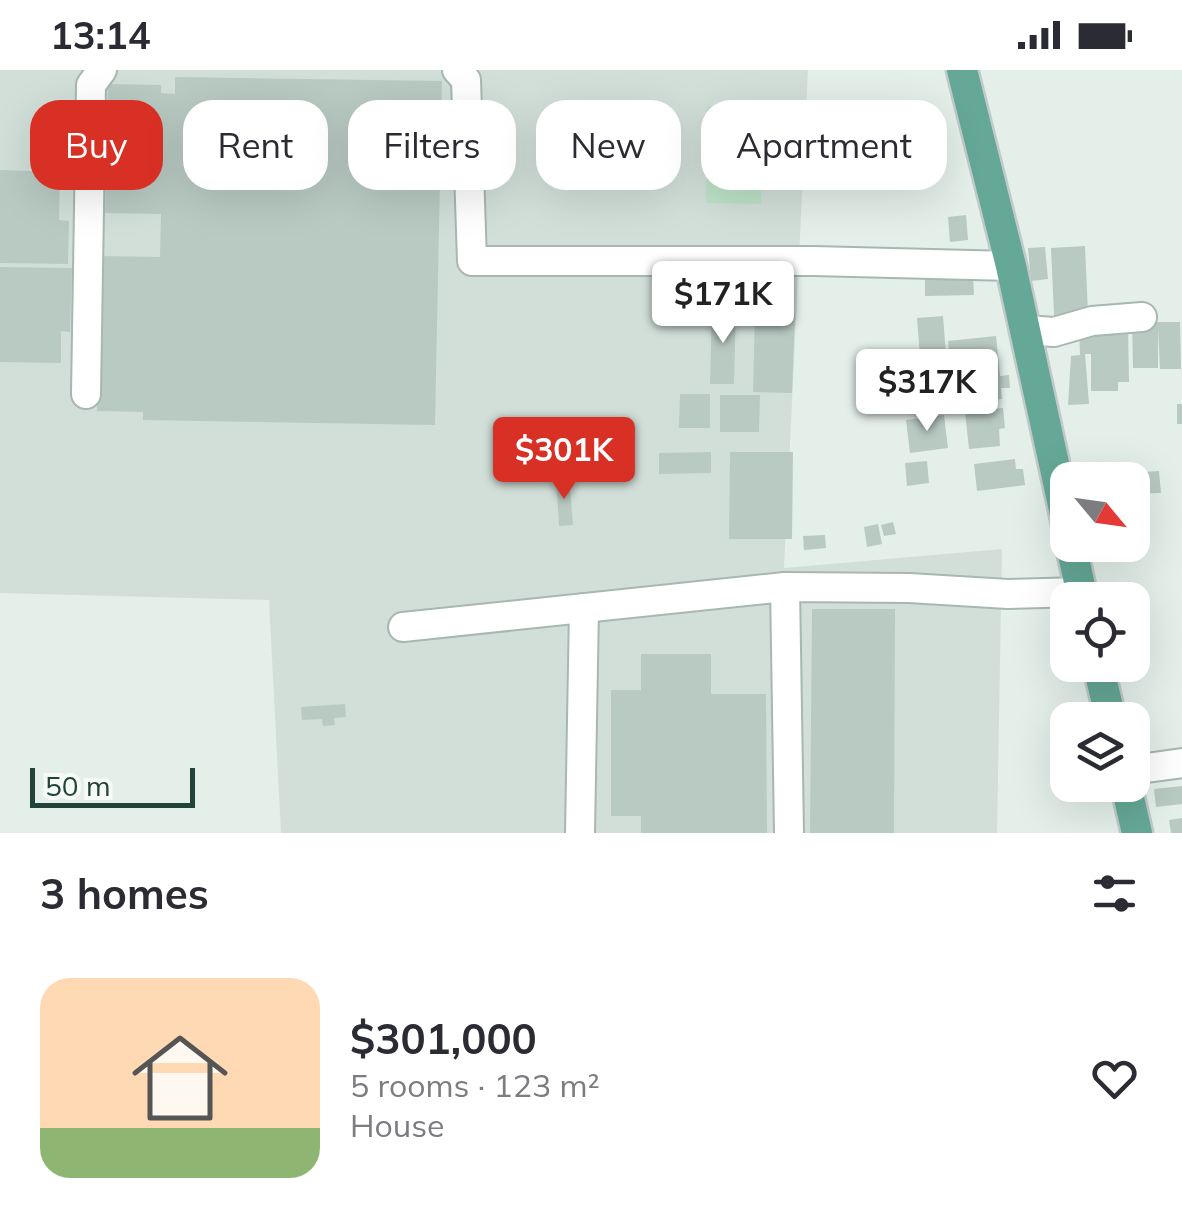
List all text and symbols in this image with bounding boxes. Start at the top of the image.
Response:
text: 13:14 [50,11,151,59]
chip: Buy [30,100,163,190]
chip: Rent [183,100,328,190]
chip: Filters [348,100,516,190]
chip: New [536,100,681,190]
chip: Apartment [701,100,947,190]
pin: $171K [653,261,793,346]
text: $171K [674,273,772,313]
pin: $317K [857,349,997,434]
text: $317K [878,361,976,401]
pin: $301K [494,417,634,502]
text: $301K [515,429,613,469]
north arrow [1050,462,1150,562]
map controls [1050,462,1150,802]
button: locate [1050,582,1150,682]
button: layers [1050,702,1150,802]
scale bar [30,763,195,808]
text: 50 m [45,768,111,803]
icon: filters [1087,866,1142,921]
text: 3 homes [40,867,209,920]
text: $301,000 [350,1012,537,1065]
icon: home [120,1018,240,1138]
icon: heart [1087,1051,1142,1106]
text: 5 rooms · 123 m² [350,1065,600,1105]
text: House [350,1105,445,1145]

